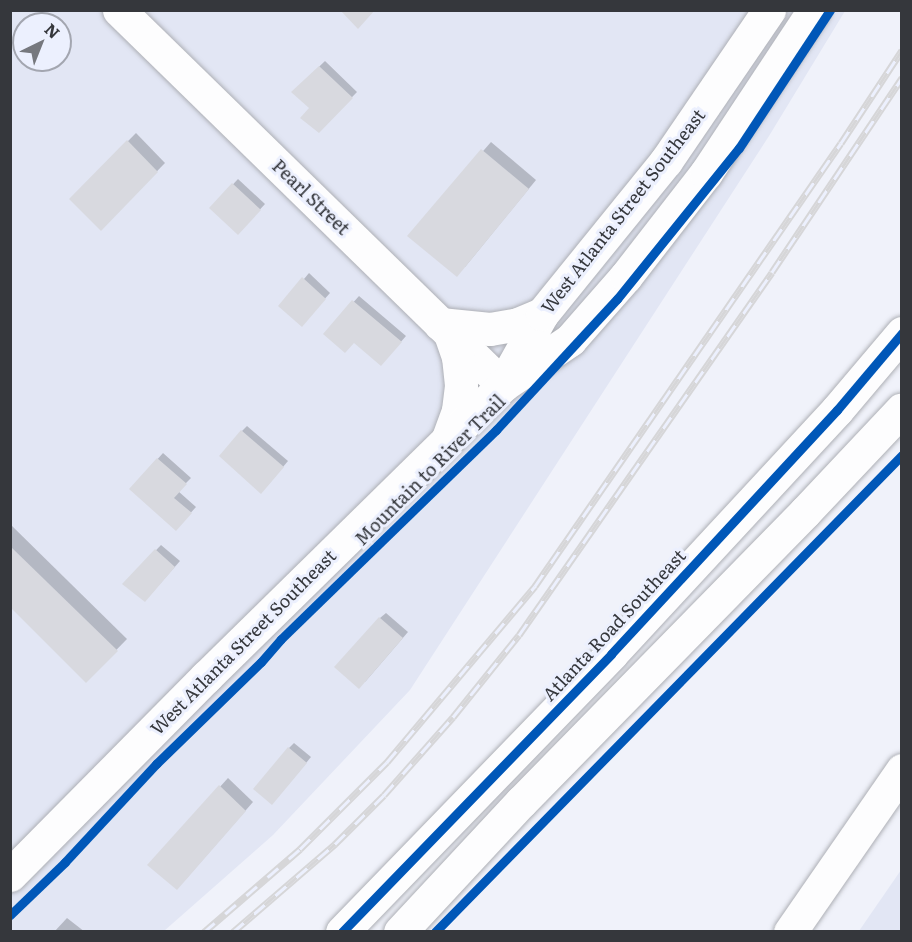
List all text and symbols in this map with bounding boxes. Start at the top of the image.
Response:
north arrow [12,12,72,72]
text: N [40,17,66,44]
street label: West Atlanta Street Southeast [537,105,709,317]
street label: Pearl Street [268,155,354,239]
street label: Mountain to River Trail [350,390,510,550]
street label: West Atlanta Street Southeast [146,545,340,739]
street label: Atlanta Road Southeast [538,545,690,705]

